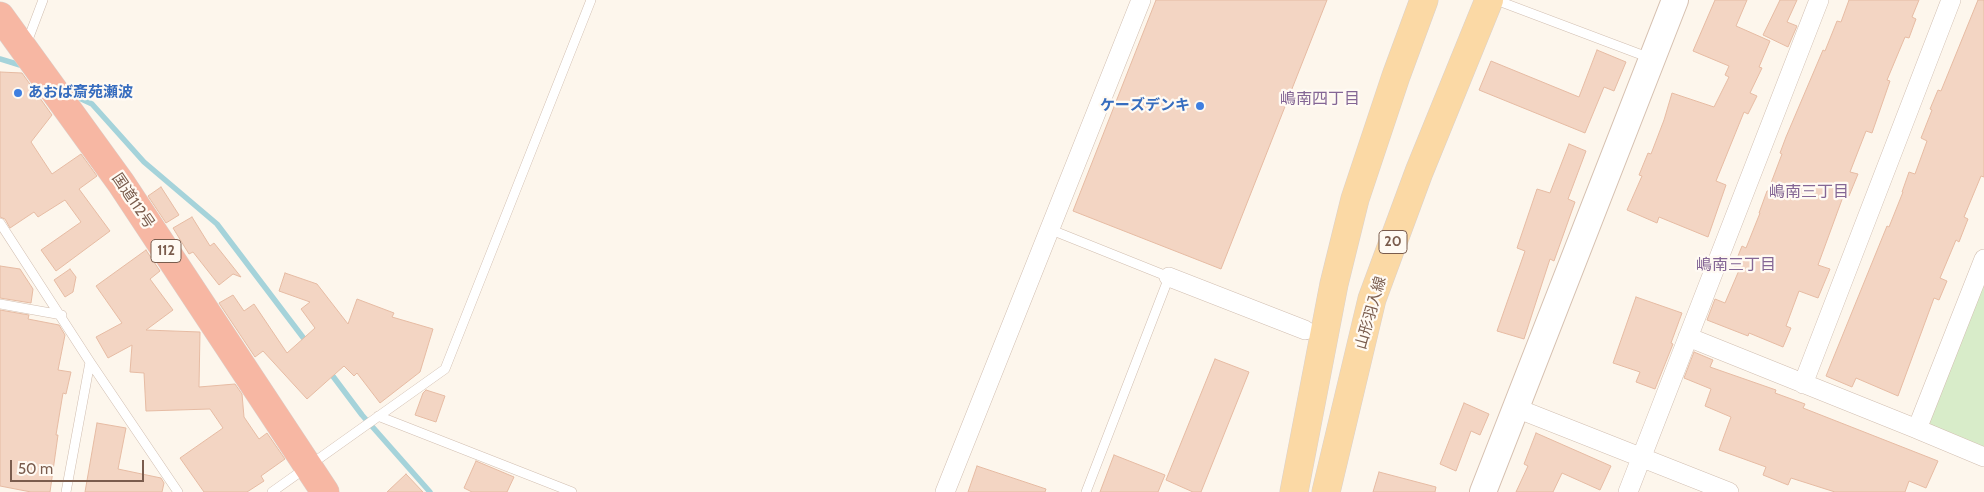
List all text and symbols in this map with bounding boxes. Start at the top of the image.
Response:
place label: あおば斎苑瀬波 [28,84,133,102]
marker: あおば斎苑瀬波 [12,87,24,99]
district label: 嶋南四丁目 [1280,89,1360,109]
place label: ケーズデンキ [1100,97,1190,115]
marker: ケーズデンキ [1194,100,1206,112]
street label: 国道112号 [108,170,158,232]
district label: 嶋南三丁目 [1769,182,1849,202]
road number: 20 [1379,230,1407,253]
road number: 112 [151,240,181,262]
district label: 嶋南三丁目 [1696,255,1776,275]
street label: 山形羽入線 [1352,274,1390,352]
scale bar [12,450,146,482]
text: 50 m [18,460,53,478]

